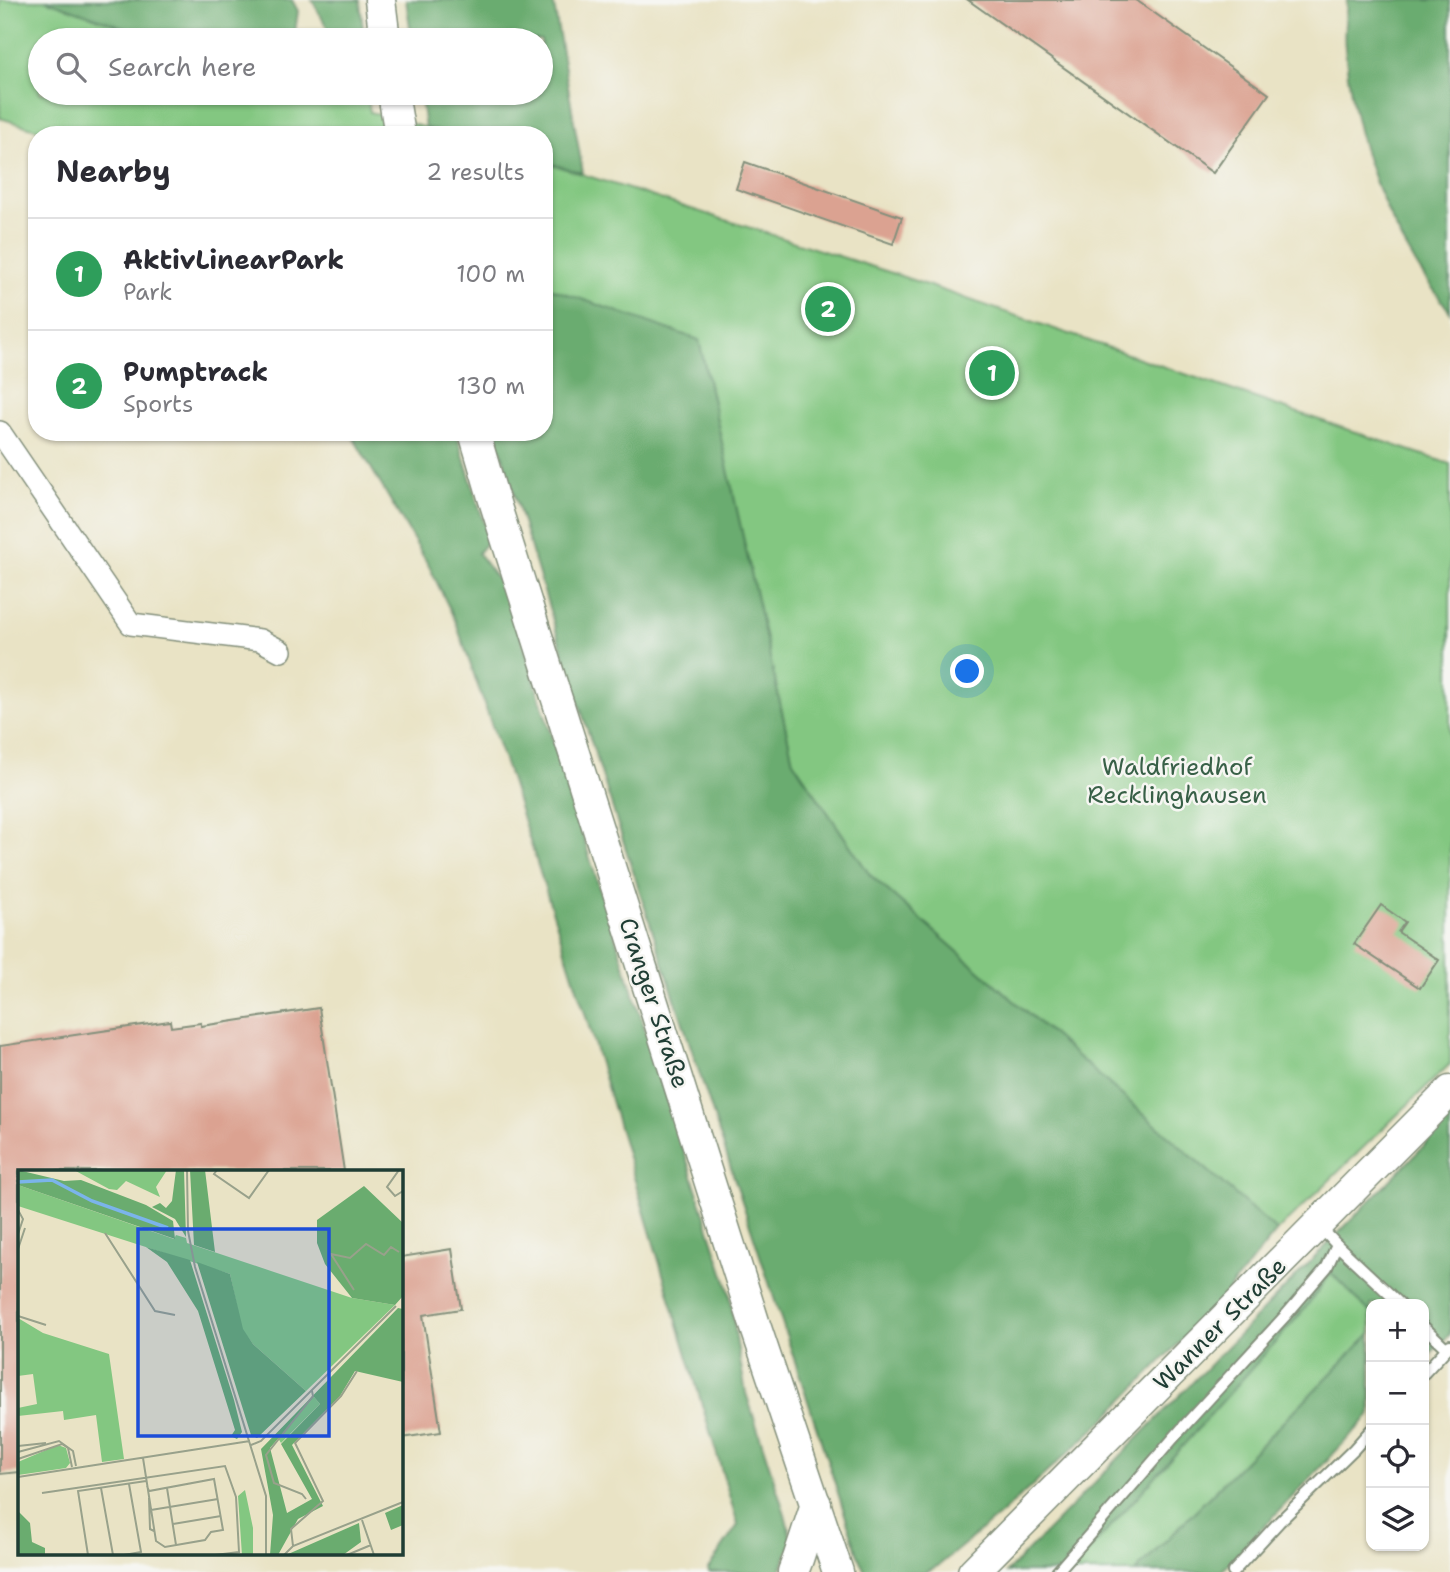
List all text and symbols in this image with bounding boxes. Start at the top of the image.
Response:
search box [28,28,553,105]
icon: search [52,48,90,86]
text: Search here [108,49,257,84]
text: Nearby [56,151,171,192]
text: 2 results [426,157,525,187]
text: AktivLinearPark [123,242,344,277]
text: 1 [74,259,84,289]
text: 100 m [456,259,525,289]
text: Park [123,277,172,307]
pin: 2 [805,283,851,335]
pin: 1 [969,347,1015,399]
text: Pumptrack [123,354,268,389]
text: 2 [71,371,87,401]
text: 130 m [457,371,525,401]
text: Sports [123,389,194,419]
your location [950,654,984,688]
park label: Waldfriedhof Recklinghausen [1087,751,1267,811]
street label: Cranger Straße [611,914,697,1092]
inset map [18,1170,402,1554]
street label: Wanner Straße [1146,1250,1294,1398]
map controls [1366,1299,1429,1551]
button: + [1366,1299,1429,1362]
button: − [1366,1362,1429,1425]
button: locate [1366,1425,1429,1488]
button: layers [1366,1488,1429,1551]

